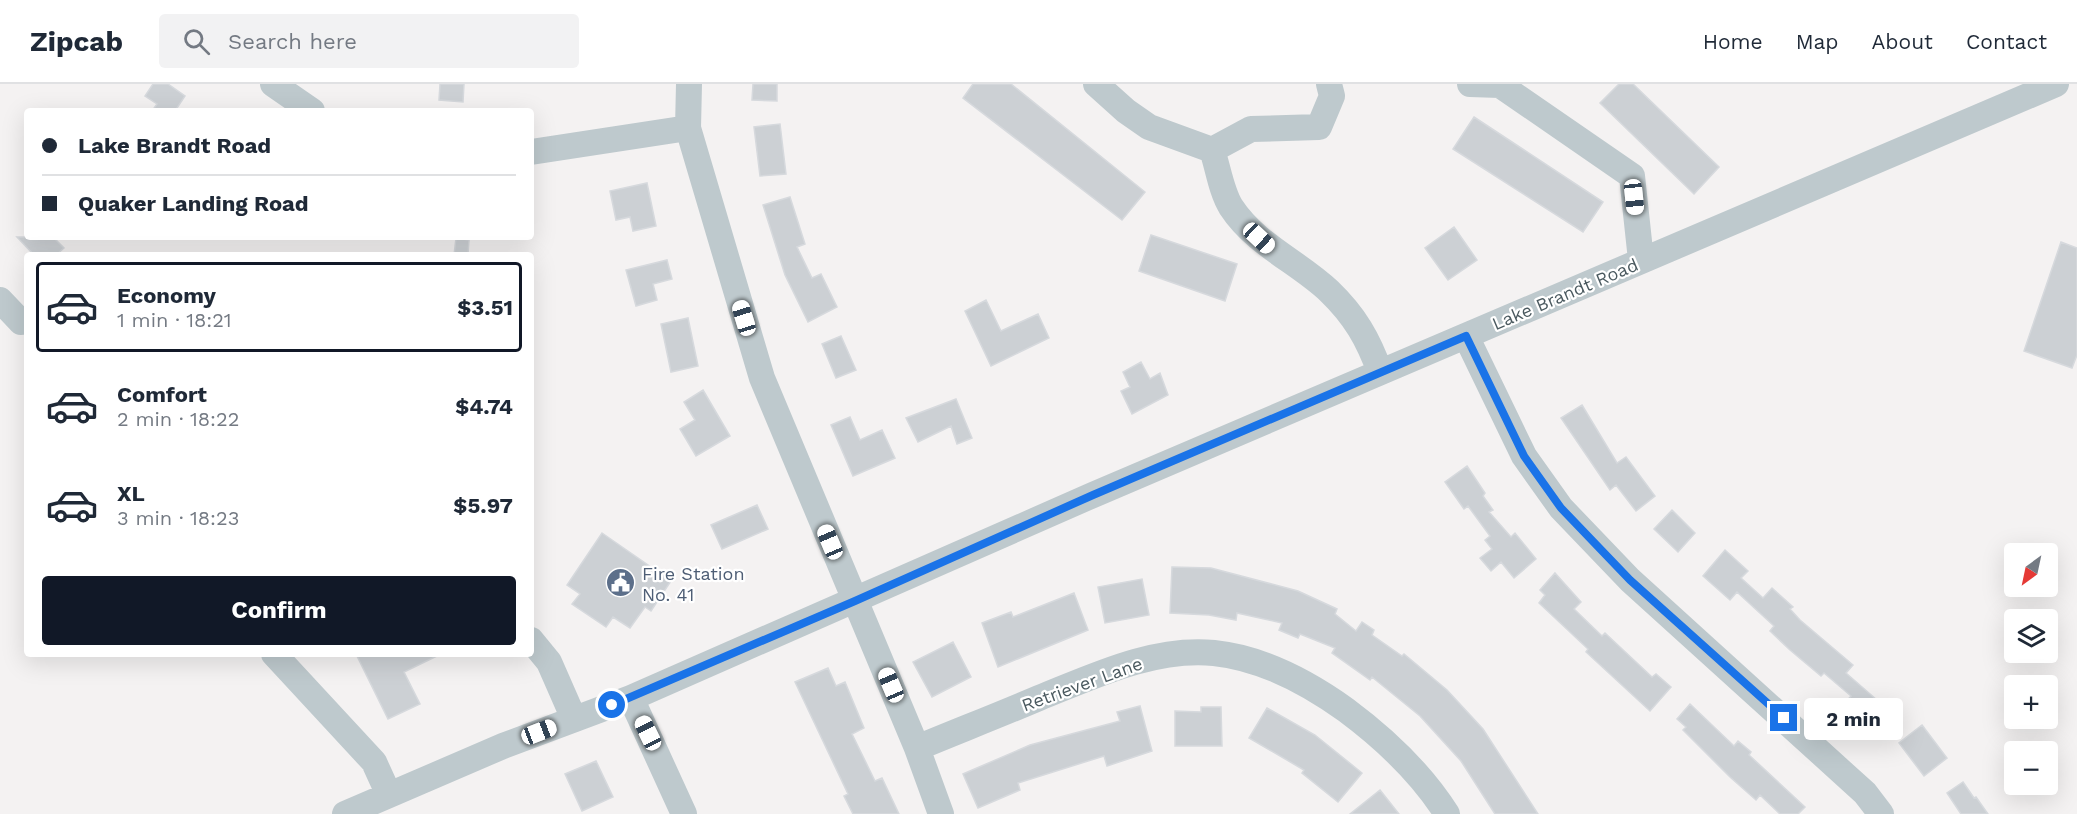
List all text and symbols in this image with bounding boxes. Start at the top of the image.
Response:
search box [159,14,579,68]
text: Zipcab [30,25,123,58]
icon: search [180,25,213,58]
text: Search here [228,29,357,54]
text: Home [1703,29,1763,54]
text: Map [1796,29,1839,54]
text: About [1872,29,1933,54]
text: Contact [1966,29,2047,54]
text: Lake Brandt Road [78,133,271,158]
car [1623,178,1645,216]
text: Quaker Landing Road [78,191,308,216]
car [1240,219,1278,257]
street label: Lake Brandt Road [1489,254,1641,334]
icon: car [45,280,99,334]
text: Economy [117,283,216,308]
text: $3.51 [457,295,513,320]
car [730,298,758,338]
text: 1 min · 18:21 [117,308,232,332]
icon: car [45,379,99,433]
text: Comfort [117,382,207,407]
text: $4.74 [455,394,513,419]
text: 2 min · 18:22 [117,407,239,431]
icon: car [45,478,99,532]
text: XL [117,481,145,506]
text: $5.97 [453,493,513,518]
text: 3 min · 18:23 [117,506,239,530]
car [815,522,845,562]
north arrow [2004,543,2058,597]
map controls [2004,543,2058,795]
place label: Fire Station No. 41 [642,563,745,605]
public building icon: Fire Station No. 41 [605,567,637,599]
button: Confirm [42,576,516,645]
button: layers [2004,609,2058,663]
street label: Retriever Lane [1019,652,1145,716]
car [876,665,906,705]
button: + [2004,675,2058,729]
route start [598,691,625,718]
callout: 2 min [1805,697,1904,739]
route end [1770,704,1797,731]
text: 2 min [1826,707,1881,731]
car [632,713,664,753]
car [519,717,559,747]
button: − [2004,741,2058,795]

